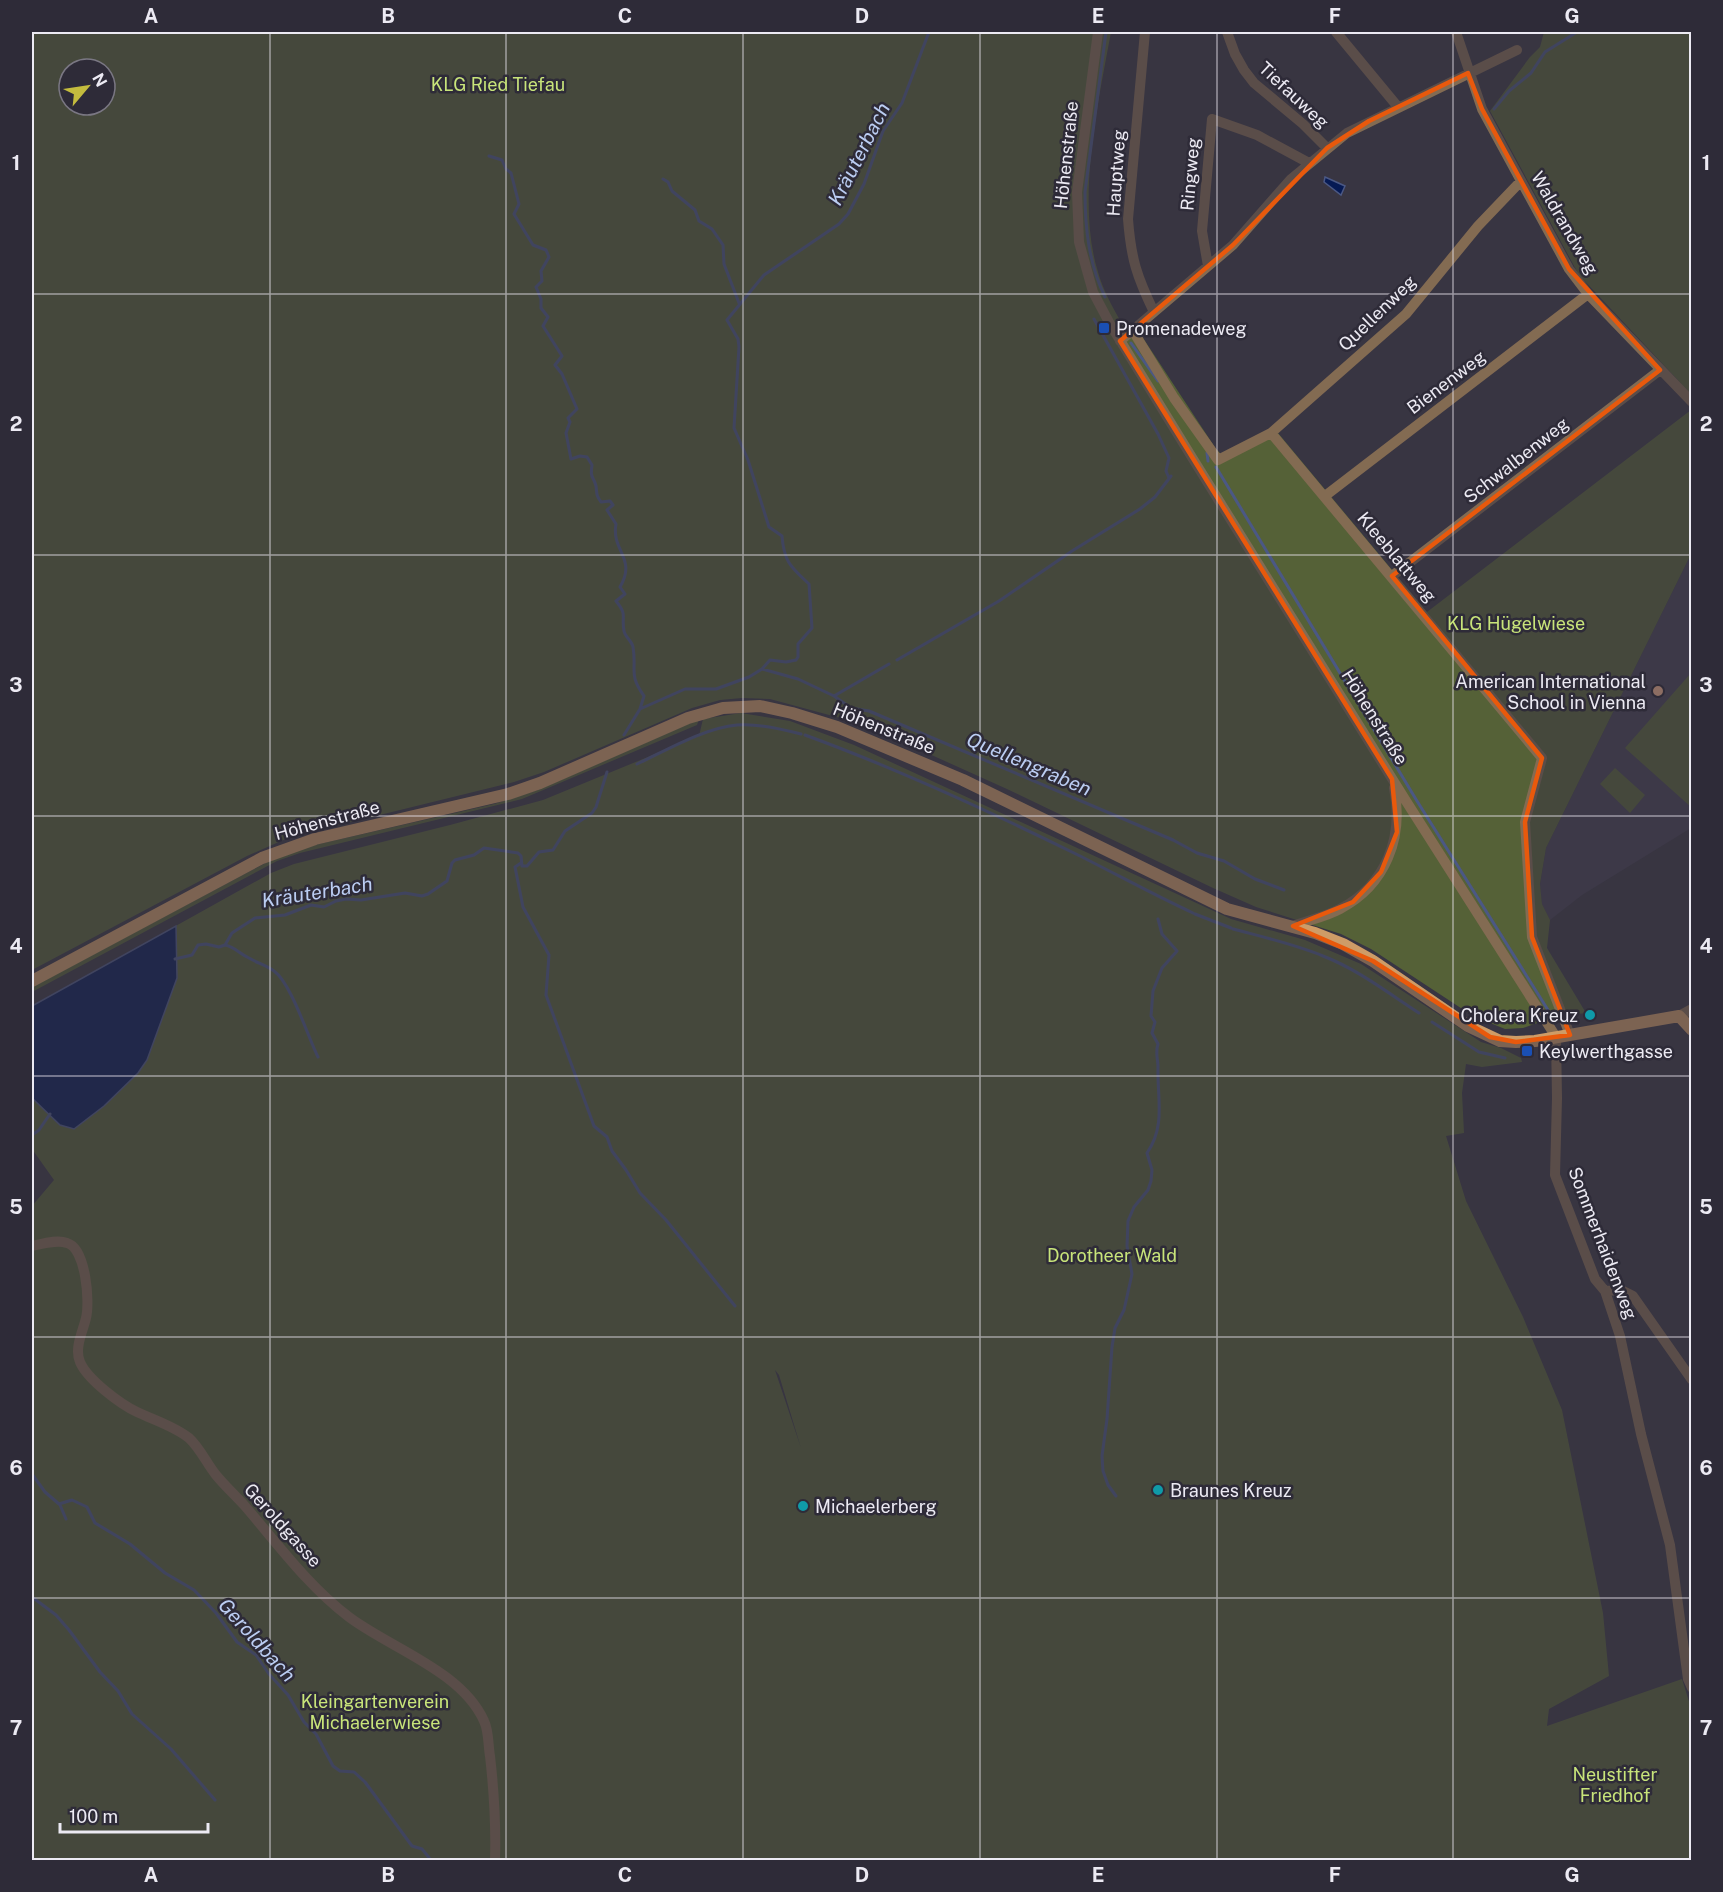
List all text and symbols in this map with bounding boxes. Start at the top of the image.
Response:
text: A [144,4,158,28]
text: B [381,4,395,28]
text: C [618,4,632,28]
text: D [855,4,869,28]
text: E [1092,4,1104,28]
text: F [1329,4,1341,28]
text: G [1564,4,1580,28]
north arrow [57,57,117,117]
street label: Tiefauweg [1255,57,1333,133]
text: N [88,70,111,90]
park label: KLG Ried Tiefau [431,74,565,95]
water label: Kräuterbach [823,99,895,209]
street label: Höhenstraße [1050,100,1082,210]
street label: Hauptweg [1102,129,1130,217]
street label: Ringweg [1176,137,1204,211]
text: 1 [12,151,20,175]
text: 1 [1702,151,1710,175]
street label: Waldrandweg [1527,168,1603,278]
street label: Quellenweg [1334,271,1420,355]
place label: Promenadeweg [1116,318,1247,339]
marker: Promenadeweg [1097,321,1111,335]
street label: Bienenweg [1403,346,1489,418]
text: 2 [10,412,22,436]
text: 2 [1700,412,1712,436]
street label: Schwalbenweg [1459,413,1573,507]
street label: Kleeblattweg [1353,507,1441,607]
park label: KLG Hügelwiese [1447,613,1585,634]
street label: Höhenstraße [1337,666,1413,768]
place label: American International School in Vienna [1455,671,1646,713]
text: 3 [9,673,23,697]
text: 3 [1699,673,1713,697]
marker: American International School in Vienna [1651,684,1665,698]
street label: Höhenstraße [830,698,938,758]
water label: Quellengraben [963,727,1095,801]
street label: Höhenstraße [272,796,382,844]
water label: Kräuterbach [260,871,374,913]
text: 4 [9,934,23,958]
text: 4 [1699,934,1713,958]
place label: Cholera Kreuz [1460,1005,1578,1026]
marker: Cholera Kreuz [1583,1008,1597,1022]
place label: Keylwerthgasse [1539,1041,1673,1062]
marker: Keylwerthgasse [1520,1044,1534,1058]
street label: Sommerhaidenweg [1564,1164,1642,1322]
text: 5 [9,1195,23,1219]
text: 5 [1699,1195,1713,1219]
park label: Dorotheer Wald [1047,1245,1177,1266]
text: 6 [9,1456,23,1480]
text: 6 [1699,1456,1713,1480]
street label: Geroldgasse [240,1479,326,1571]
place label: Braunes Kreuz [1170,1480,1292,1501]
marker: Braunes Kreuz [1151,1483,1165,1497]
place label: Michaelerberg [815,1496,937,1517]
marker: Michaelerberg [796,1499,810,1513]
water label: Geroldbach [213,1593,301,1687]
park label: Kleingartenverein Michaelerwiese [301,1691,449,1733]
text: 7 [10,1716,22,1740]
text: 7 [1700,1716,1712,1740]
park label: Neustifter Friedhof [1573,1764,1658,1806]
scale bar [60,1796,208,1834]
text: 100 m [69,1806,118,1827]
text: A [144,1863,158,1887]
text: B [381,1863,395,1887]
text: C [618,1863,632,1887]
text: D [855,1863,869,1887]
text: E [1092,1863,1104,1887]
text: F [1329,1863,1341,1887]
text: G [1564,1863,1580,1887]

